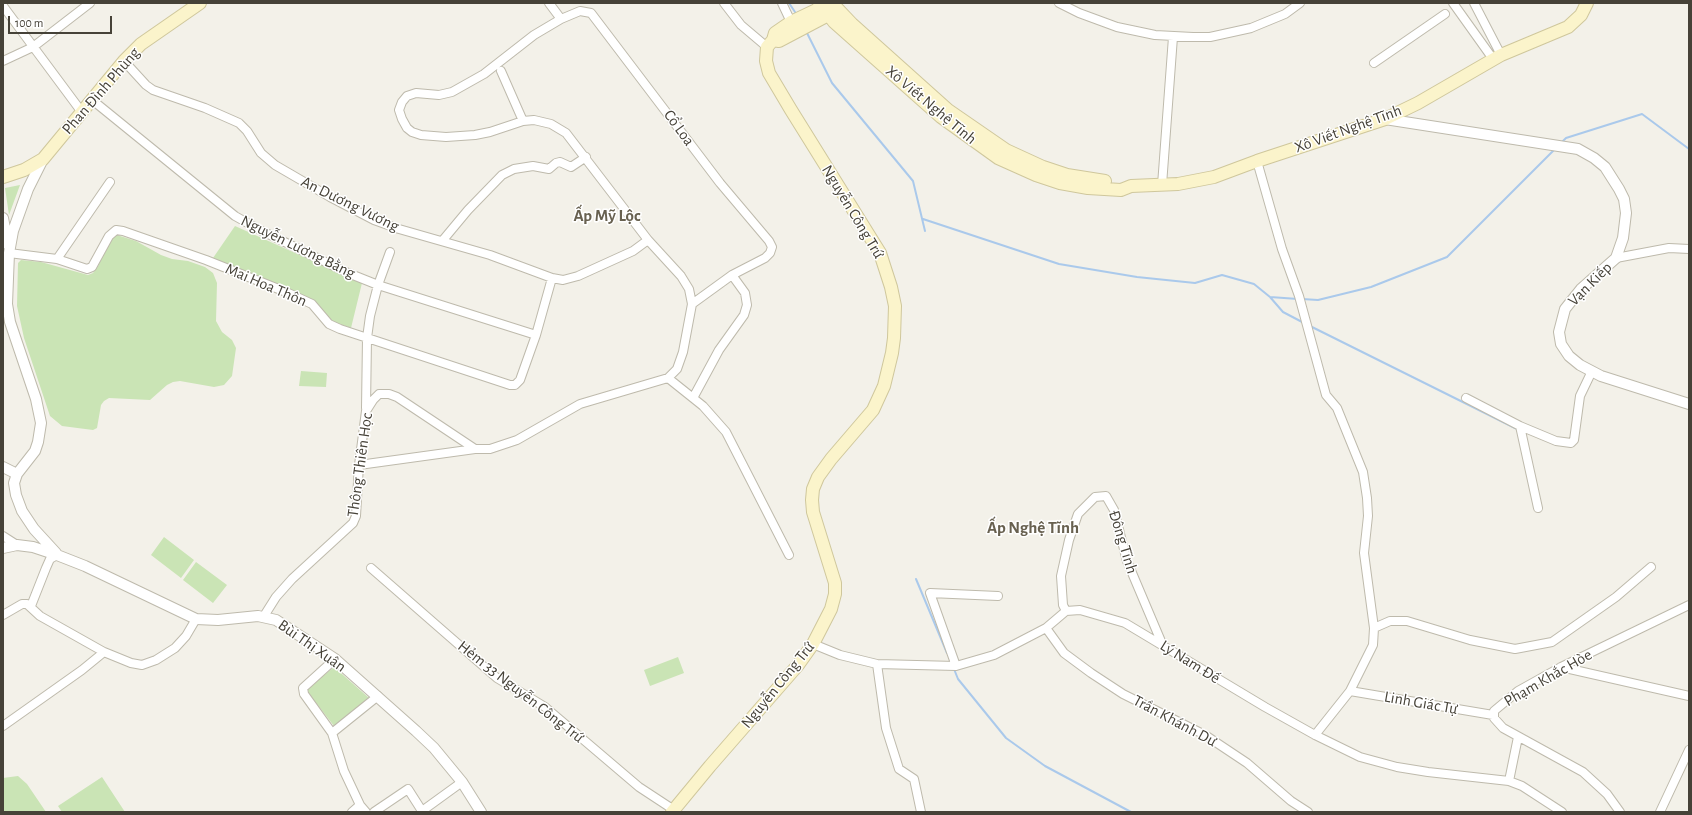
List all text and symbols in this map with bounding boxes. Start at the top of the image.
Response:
scale bar [10,8,114,34]
text: 100 m [15,17,43,29]
street label: Phan Đình Phùng [58,43,144,139]
street label: Xô Viết Nghệ Tĩnh [882,61,980,149]
street label: Xô Viết Nghệ Tĩnh [1292,101,1404,157]
street label: Cổ Loa [659,106,699,150]
street label: Nguyễn Công Trứ [817,162,889,262]
street label: An Dương Vương [298,172,402,236]
district label: Ấp Mỹ Lộc [573,206,641,226]
street label: Nguyễn Lương Bằng [238,211,358,283]
street label: Vạn Kiếp [1564,258,1616,310]
street label: Mai Hoa Thôn [222,259,310,311]
street label: Thông Thiên Học [343,412,377,518]
street label: Đông Tĩnh [1104,508,1142,576]
district label: Ấp Nghệ Tĩnh [987,518,1079,538]
street label: Bùi Thị Xuân [274,616,350,676]
street label: Lý Nam Đế [1156,636,1224,688]
street label: Hẻm 33 Nguyễn Công Trứ [454,637,588,747]
street label: Nguyễn Công Trứ [737,638,819,732]
street label: Phạm Khắc Hòe [1501,645,1595,711]
street label: Linh Giác Tự [1383,687,1459,719]
street label: Trần Khánh Dư [1130,691,1220,751]

